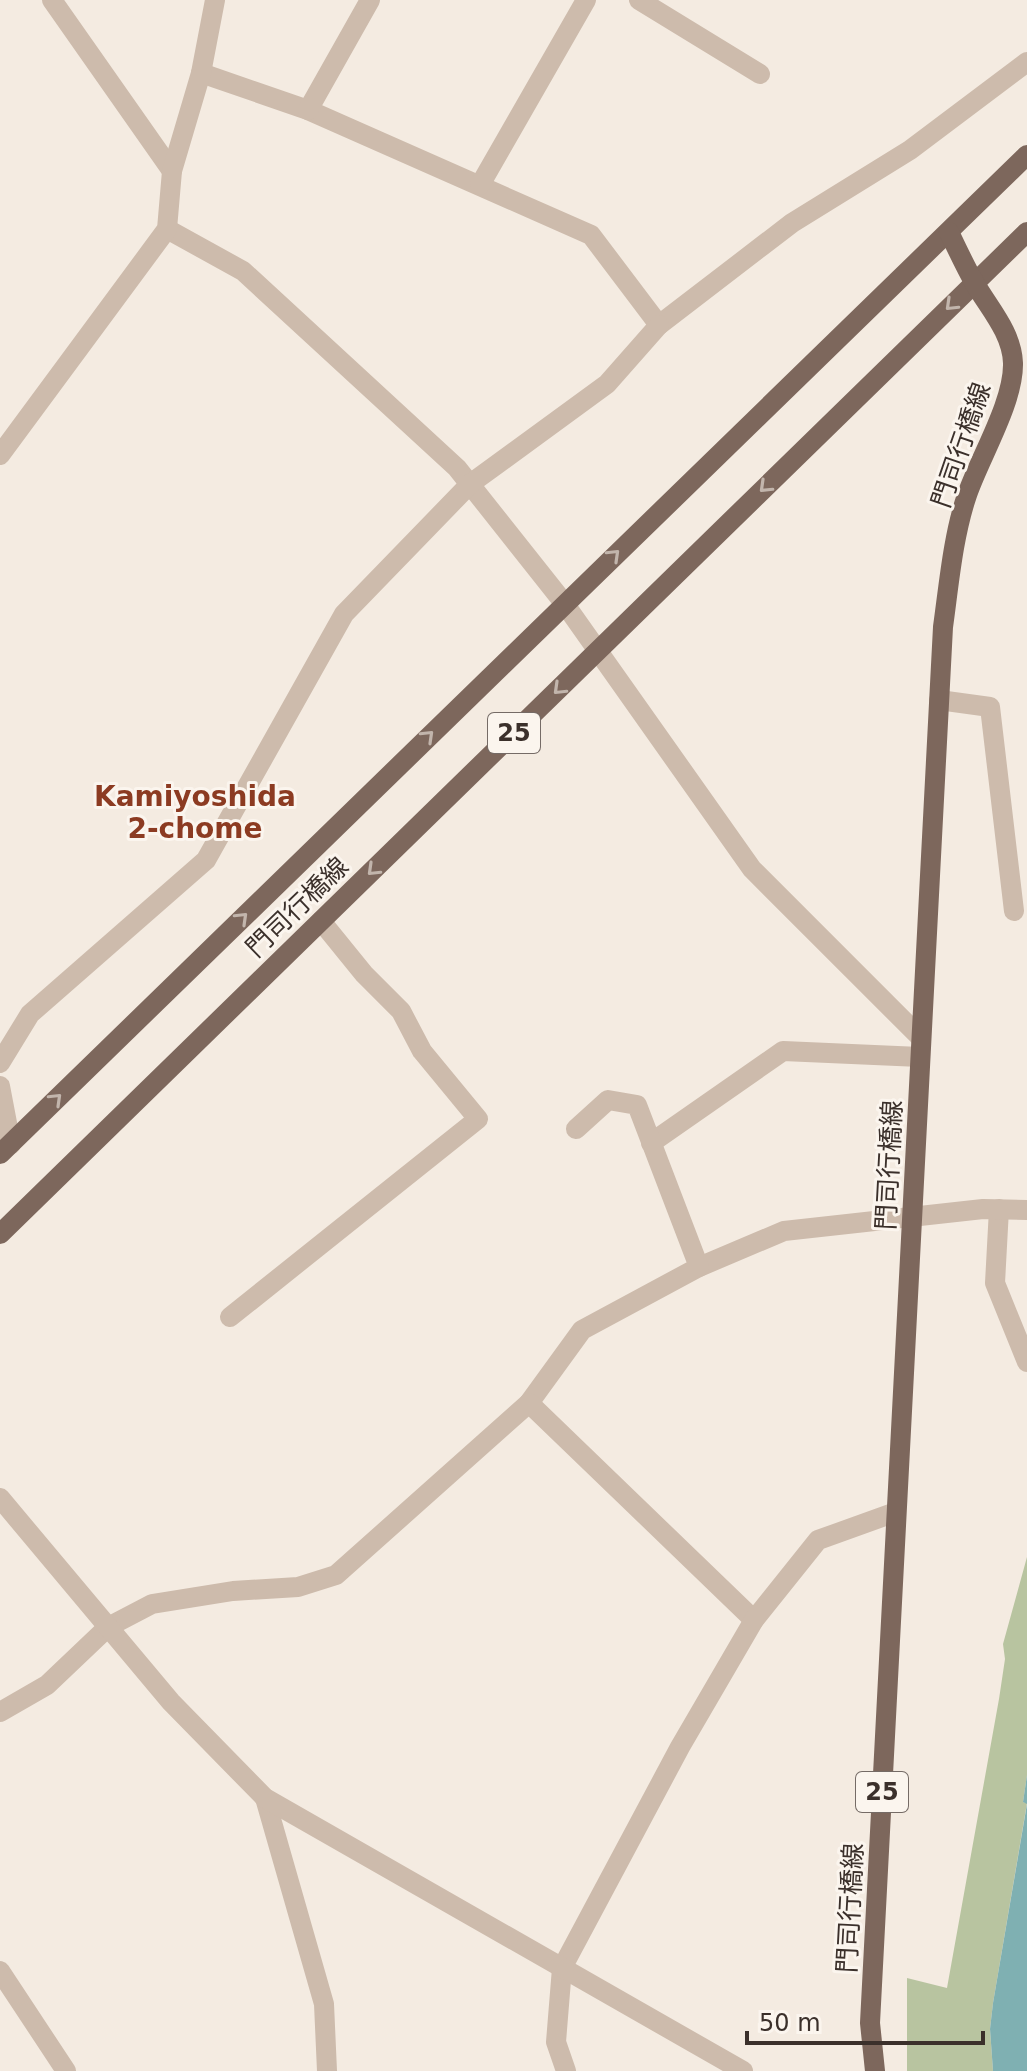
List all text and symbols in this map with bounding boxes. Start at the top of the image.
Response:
one-way arrow [946,296,960,310]
street label: 門司行橋線 [926,379,996,511]
one-way arrow [760,478,774,492]
one-way arrow [605,550,619,564]
one-way arrow [554,680,568,694]
road number: 25 [488,713,540,753]
one-way arrow [419,731,433,745]
district label: Kamiyoshida 2-chome [94,780,296,845]
street label: 門司行橋線 [240,851,354,963]
one-way arrow [368,861,382,875]
one-way arrow [233,913,247,927]
one-way arrow [47,1094,61,1109]
street label: 門司行橋線 [871,1099,907,1231]
road number: 25 [856,1772,908,1812]
street label: 門司行橋線 [832,1842,868,1974]
scale bar [747,1995,983,2045]
text: 50 m [759,2009,821,2037]

